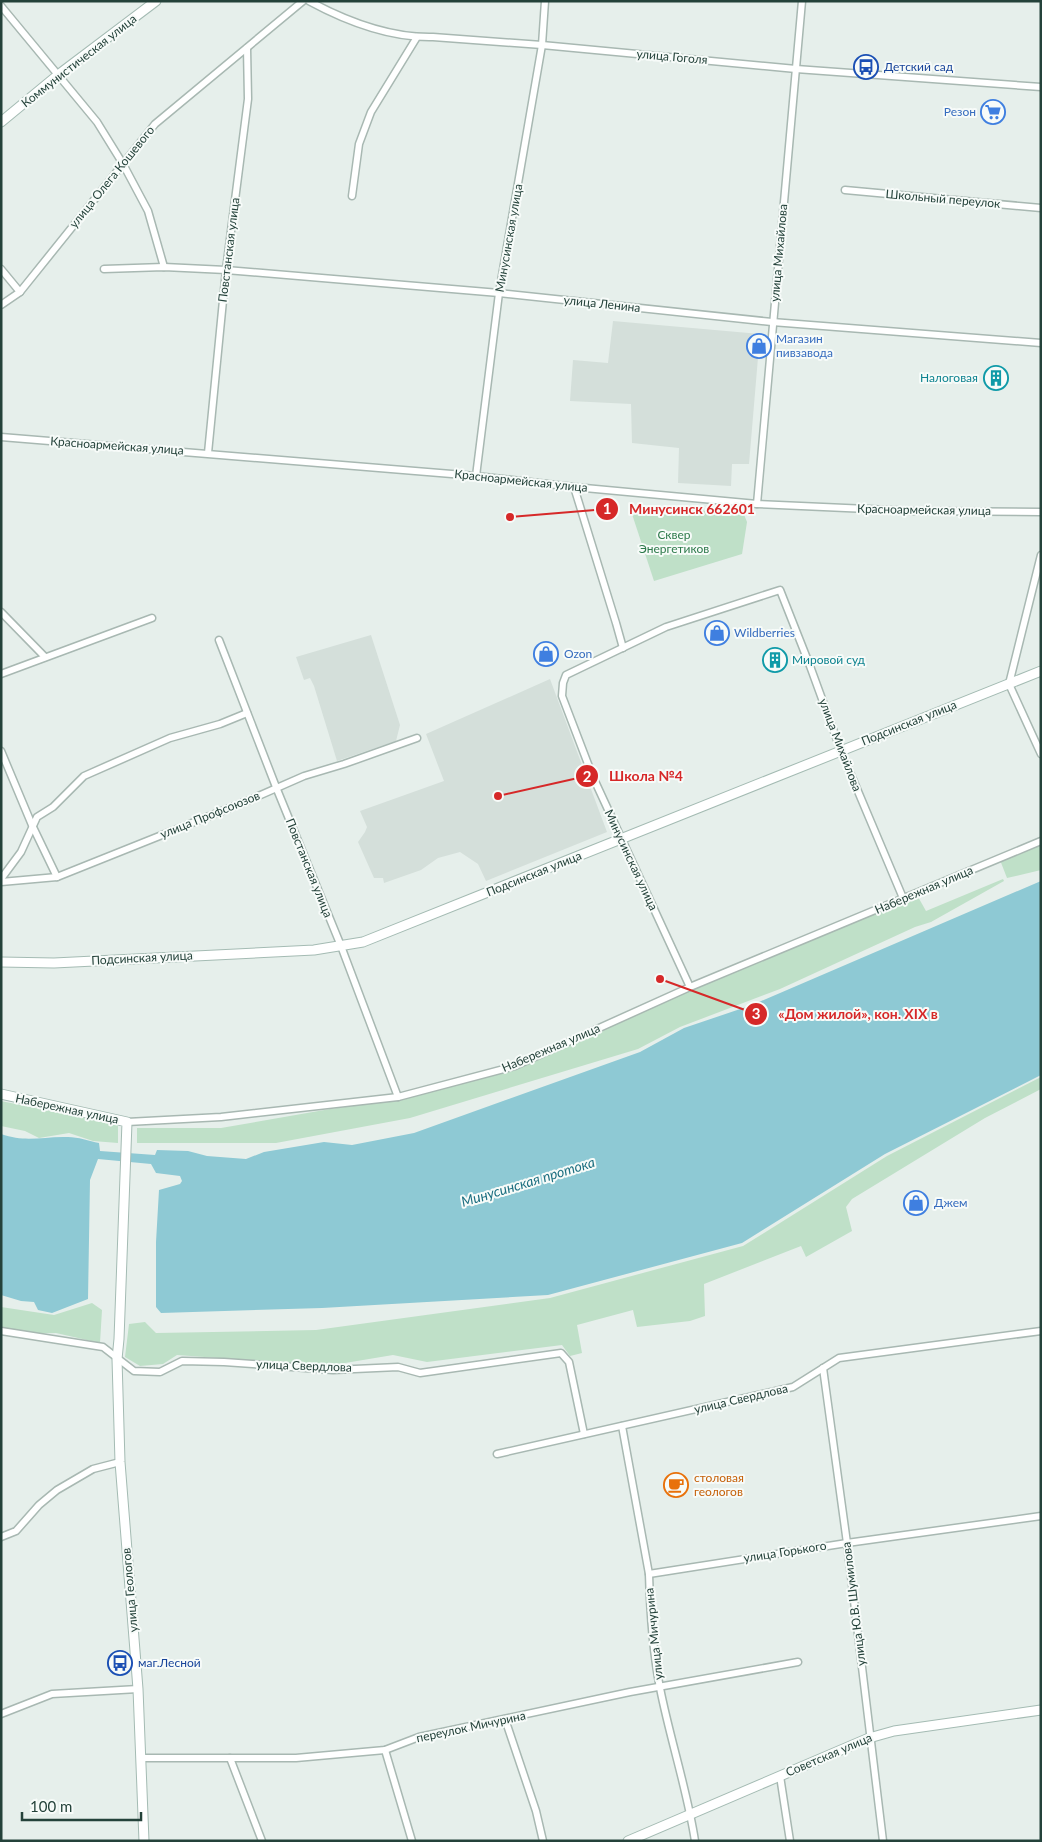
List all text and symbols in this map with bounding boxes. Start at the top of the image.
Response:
street label: Коммунистическая улица [18,11,139,110]
street label: улица Гоголя [636,46,708,67]
bus stop icon: Детский сад [853,54,879,80]
place label: Детский сад [884,59,954,74]
supermarket icon: Резон [980,99,1006,125]
place label: Резон [944,104,976,119]
street label: улица Олега Кошевого [66,122,158,231]
street label: Минусинская улица [492,183,525,293]
street label: Школьный переулок [885,186,1002,211]
street label: Повстанская улица [215,197,242,303]
street label: улица Михайлова [767,203,790,303]
street label: улица Ленина [563,292,641,315]
place label: Магазин пивзавода [776,331,833,360]
shop icon: Магазин пивзавода [746,333,772,359]
building icon: Налоговая [983,365,1009,391]
place label: Налоговая [920,370,978,385]
street label: Красноармейская улица [50,433,184,458]
street label: Красноармейская улица [454,466,588,495]
callout: Минусинск 662601 [594,494,765,523]
text: 1 [603,499,611,517]
text: Минусинск 662601 [629,500,755,517]
street label: Красноармейская улица [857,501,991,518]
park label: Сквер Энергетиков [639,527,709,556]
shop icon: Wildberries [704,620,730,646]
place label: Wildberries [734,625,795,640]
shop icon: Ozon [533,641,559,667]
place label: Ozon [564,646,592,661]
building icon: Мировой суд [762,647,788,673]
place label: Мировой суд [792,652,866,667]
street label: улица Михайлова [816,696,865,793]
street label: Подсинская улица [859,697,959,749]
callout: Школа №4 [574,762,693,791]
text: 2 [583,767,592,785]
text: Школа №4 [609,767,683,784]
street label: улица Профсоюзов [158,788,262,841]
street label: Минусинская улица [601,807,661,913]
street label: Повстанская улица [283,816,336,920]
street label: Подсинская улица [484,848,584,900]
street label: Набережная улица [872,862,975,917]
street label: Подсинская улица [91,947,193,968]
callout: «Дом жилой», кон. ХIХ в [743,999,948,1028]
text: 3 [752,1004,760,1022]
text: «Дом жилой», кон. ХIХ в [778,1005,938,1022]
street label: Набережная улица [499,1020,602,1075]
street label: Набережная улица [14,1090,120,1127]
water label: Минусинская протока [459,1153,597,1210]
shop icon: Джем [903,1190,929,1216]
place label: Джем [934,1195,967,1210]
street label: улица Свердлова [256,1356,352,1375]
street label: улица Свердлова [693,1380,789,1417]
place label: столовая геологов [694,1470,744,1499]
cafe icon: столовая геологов [663,1472,689,1498]
street label: улица Горького [742,1538,828,1565]
street label: улица Ю.В. Шумилова [838,1541,869,1667]
street label: улица Геологов [118,1547,141,1633]
street label: улица Мичурина [641,1587,666,1681]
bus stop icon: маг.Лесной [107,1650,133,1676]
place label: маг.Лесной [138,1655,201,1670]
street label: переулок Мичурина [415,1708,527,1745]
street label: Советская улица [783,1730,874,1779]
scale bar [22,1790,141,1822]
text: 100 m [30,1797,72,1815]

